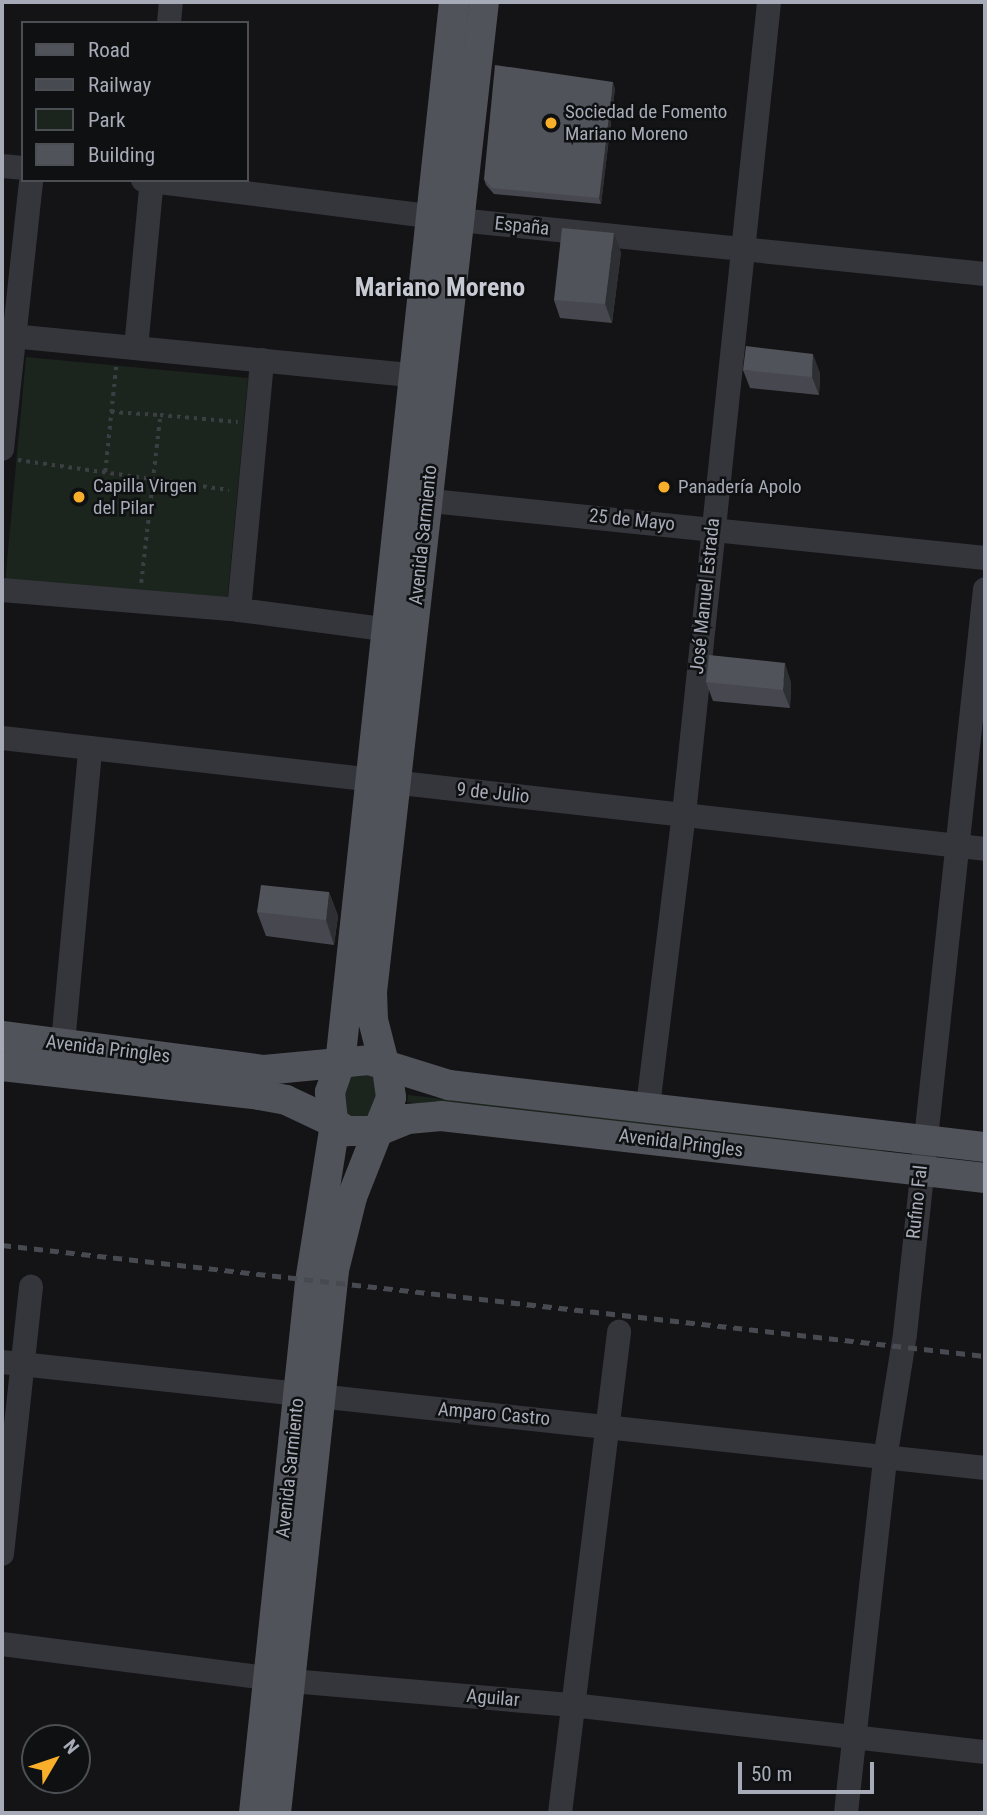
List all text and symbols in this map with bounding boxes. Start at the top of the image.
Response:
legend [21,21,248,182]
text: Road [88,38,130,62]
text: Railway [88,73,151,97]
place label: Sociedad de Fomento Mariano Moreno [565,101,727,145]
text: Park [88,108,125,132]
marker: Sociedad de Fomento Mariano Moreno [543,115,559,131]
text: Building [88,143,155,167]
street label: España [494,212,550,240]
district label: Mariano Moreno [355,272,525,304]
street label: Avenida Sarmiento [404,464,442,606]
place label: Capilla Virgen del Pilar [93,475,197,519]
place label: Panadería Apolo [678,476,802,498]
marker: Panadería Apolo [656,479,672,495]
marker: Capilla Virgen del Pilar [71,489,87,505]
street label: 25 de Mayo [588,504,676,536]
street label: José Manuel Estrada [685,517,725,675]
street label: 9 de Julio [455,778,531,808]
street label: Avenida Pringles [45,1030,171,1068]
street label: Avenida Pringles [618,1124,744,1162]
street label: Rufino Fal [902,1164,932,1240]
street label: Avenida Sarmiento [271,1397,309,1539]
street label: Amparo Castro [437,1398,551,1430]
street label: Aguilar [466,1684,520,1712]
north arrow [21,1724,91,1794]
text: N [59,1735,84,1758]
scale bar [742,1748,878,1792]
text: 50 m [751,1762,792,1786]

